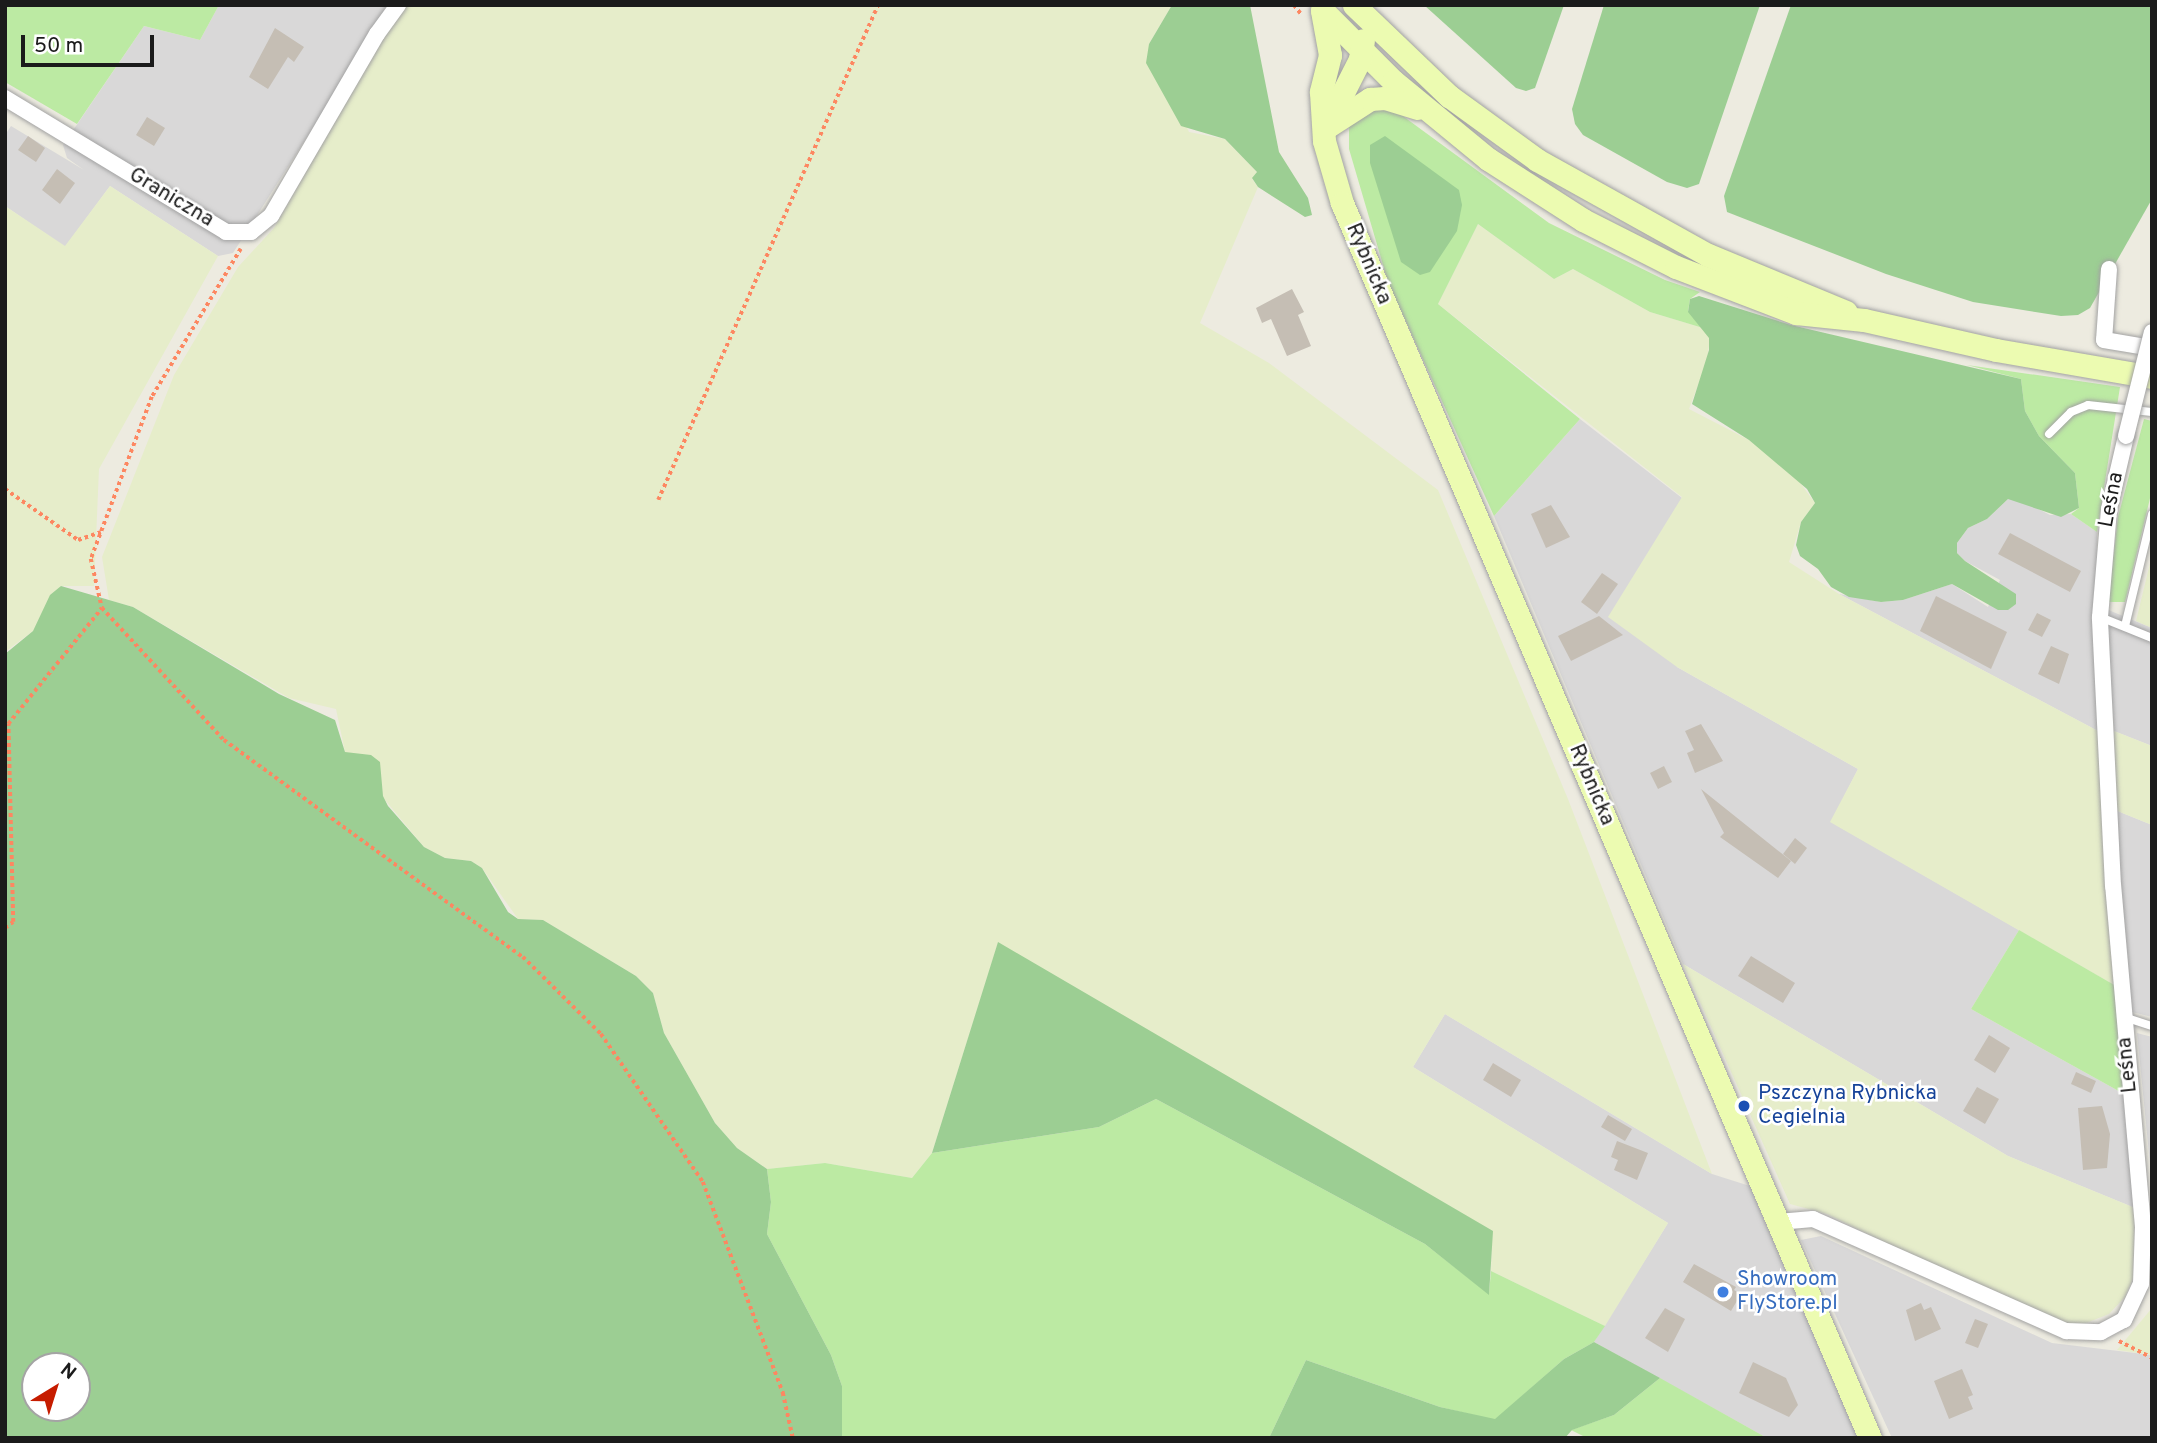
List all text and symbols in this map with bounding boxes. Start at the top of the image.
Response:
scale bar [24,21,158,65]
text: 50 m [34,33,83,60]
street label: Graniczna [124,163,218,233]
street label: Rybnicka [1340,220,1396,308]
street label: Leśna [2094,470,2130,530]
street label: Rybnicka [1563,741,1619,829]
street label: Leśna [2113,1036,2143,1094]
place label: Pszczyna Rybnicka Cegielnia [1758,1081,1937,1131]
marker: Pszczyna Rybnicka Cegielnia [1736,1098,1752,1114]
place label: Showroom FlyStore.pl [1737,1267,1838,1317]
marker: Showroom FlyStore.pl [1715,1284,1731,1300]
north arrow [21,1352,91,1422]
text: N [55,1358,80,1386]

